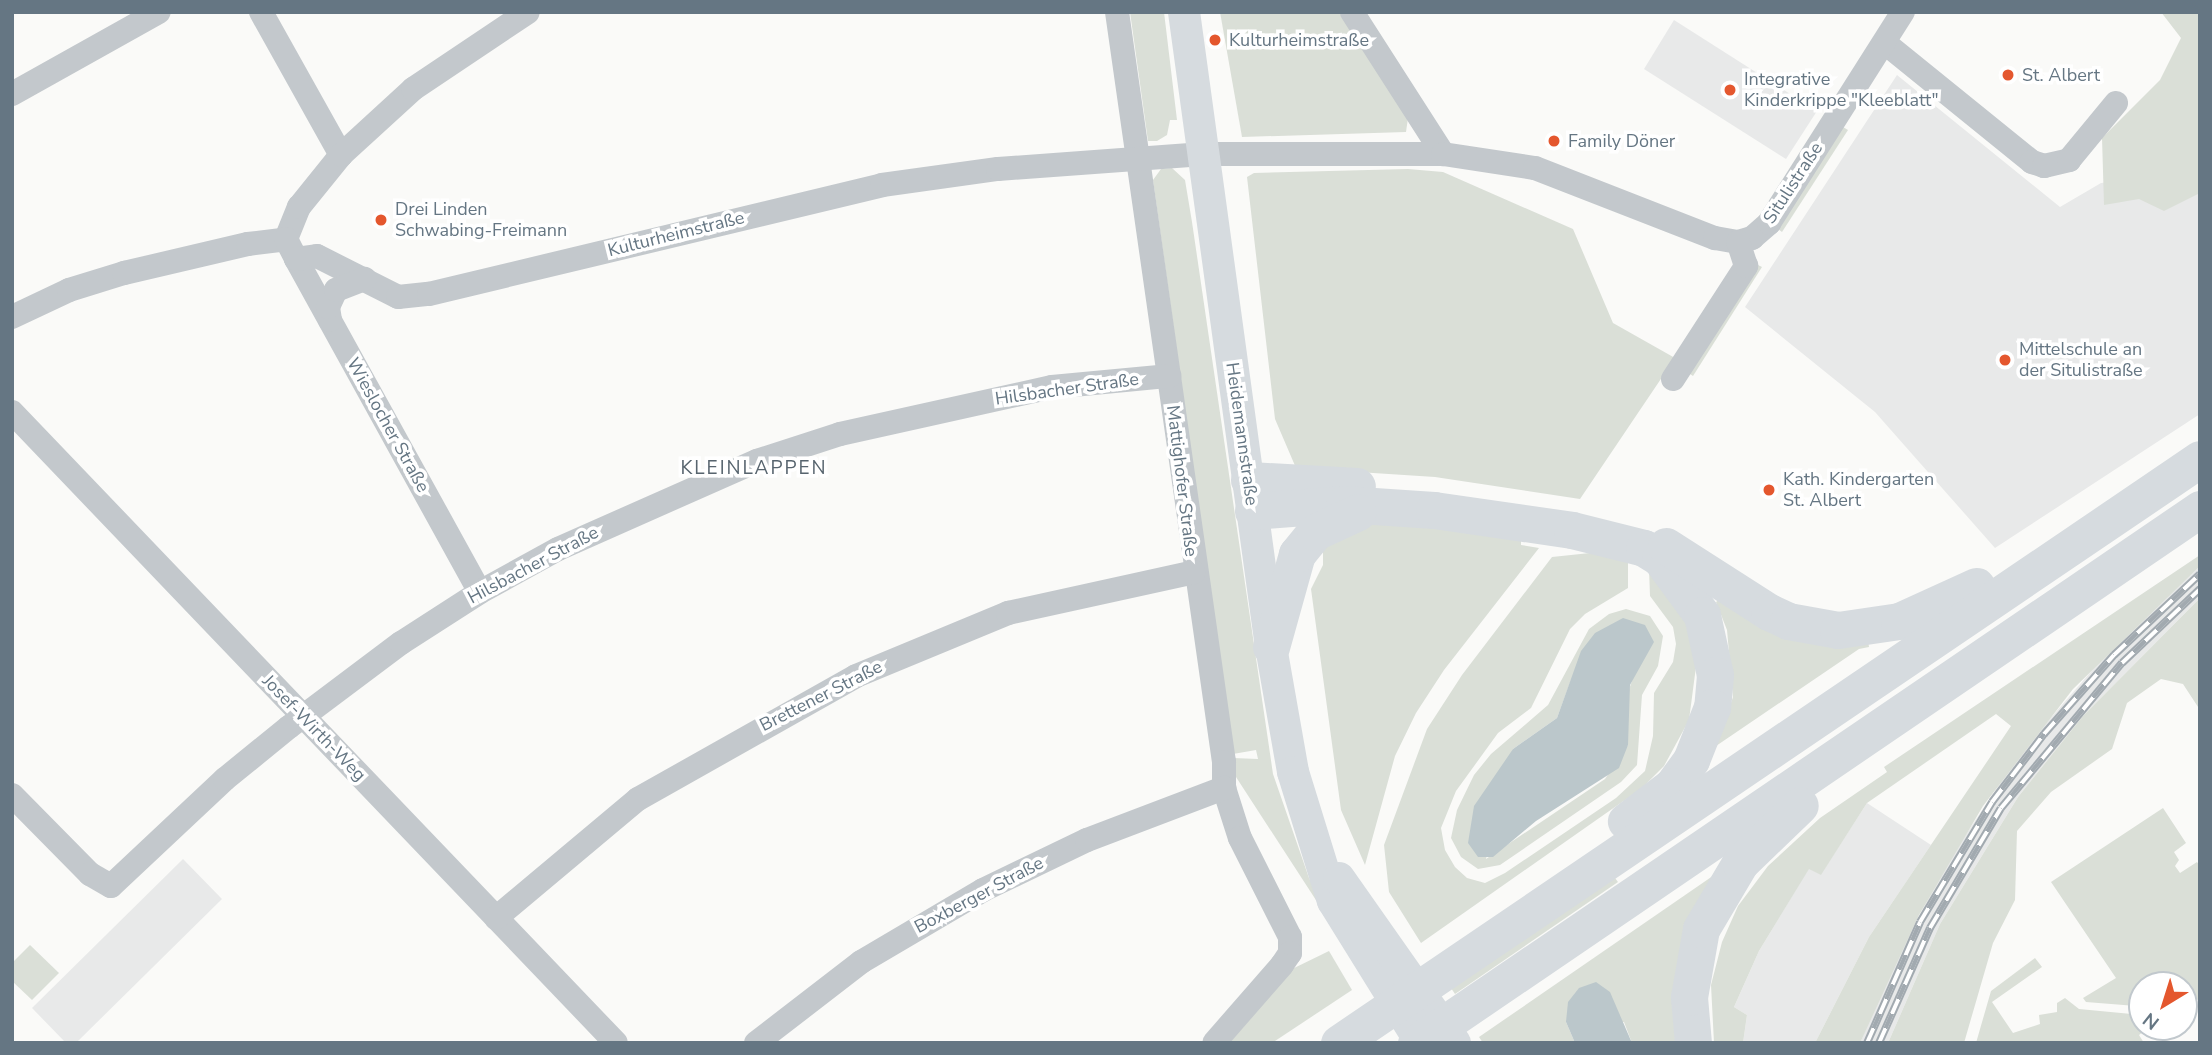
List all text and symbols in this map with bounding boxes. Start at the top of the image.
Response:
place label: Kulturheimstraße [1229,29,1369,51]
marker: Kulturheimstraße [1207,32,1223,48]
place label: St. Albert [2022,64,2100,86]
marker: St. Albert [2000,67,2016,83]
place label: Integrative Kinderkrippe "Kleeblatt" [1744,69,1938,112]
marker: Integrative Kinderkrippe "Kleeblatt" [1722,82,1738,98]
place label: Family Döner [1568,130,1675,152]
marker: Family Döner [1546,133,1562,149]
street label: Situlistraße [1759,138,1827,228]
place label: Drei Linden Schwabing-Freimann [395,199,567,242]
street label: Kulturheimstraße [605,207,747,261]
marker: Drei Linden Schwabing-Freimann [373,212,389,228]
place label: Mittelschule an der Situlistraße [2019,339,2143,382]
marker: Mittelschule an der Situlistraße [1997,352,2013,368]
street label: Wieslocher Straße [342,354,434,496]
street label: Heidemannstraße [1221,361,1263,507]
street label: Hilsbacher Straße [994,368,1140,410]
street label: Mattighofer Straße [1162,404,1202,558]
district label: KLEINLAPPEN [682,458,826,480]
place label: Kath. Kindergarten St. Albert [1783,469,1934,512]
marker: Kath. Kindergarten St. Albert [1761,482,1777,498]
street label: Hilsbacher Straße [464,521,602,609]
street label: Brettener Straße [756,656,886,736]
street label: Josef-Wirth-Weg [258,670,370,786]
street label: Boxberger Straße [911,852,1047,938]
north arrow [2128,971,2198,1041]
text: N [2138,1006,2165,1036]

